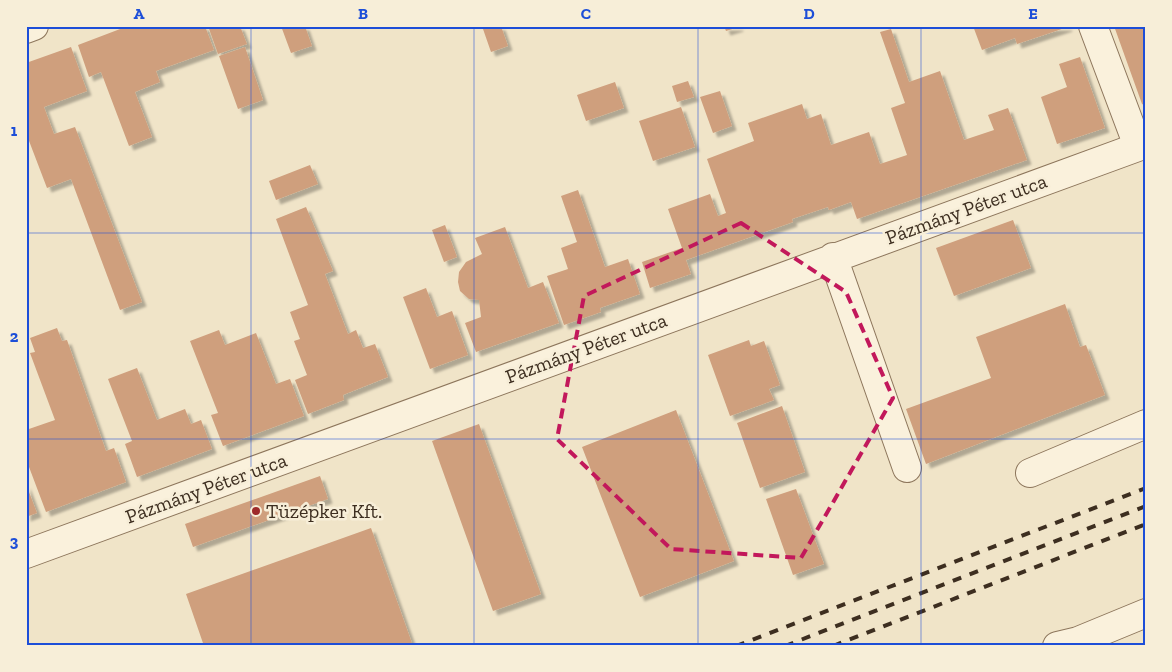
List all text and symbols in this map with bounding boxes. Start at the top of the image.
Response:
text: A [134,4,145,23]
text: B [358,4,368,23]
text: C [581,4,591,23]
text: D [803,4,815,23]
text: E [1028,4,1038,23]
text: 1 [11,121,18,140]
street label: Pázmány Péter utca [882,169,1050,249]
street label: Pázmány Péter utca [502,308,670,388]
text: 2 [10,327,19,346]
street label: Pázmány Péter utca [122,448,290,528]
place label: Tüzépker Kft. [266,499,382,523]
marker: Tüzépker Kft. [250,505,262,517]
text: 3 [10,532,19,551]

